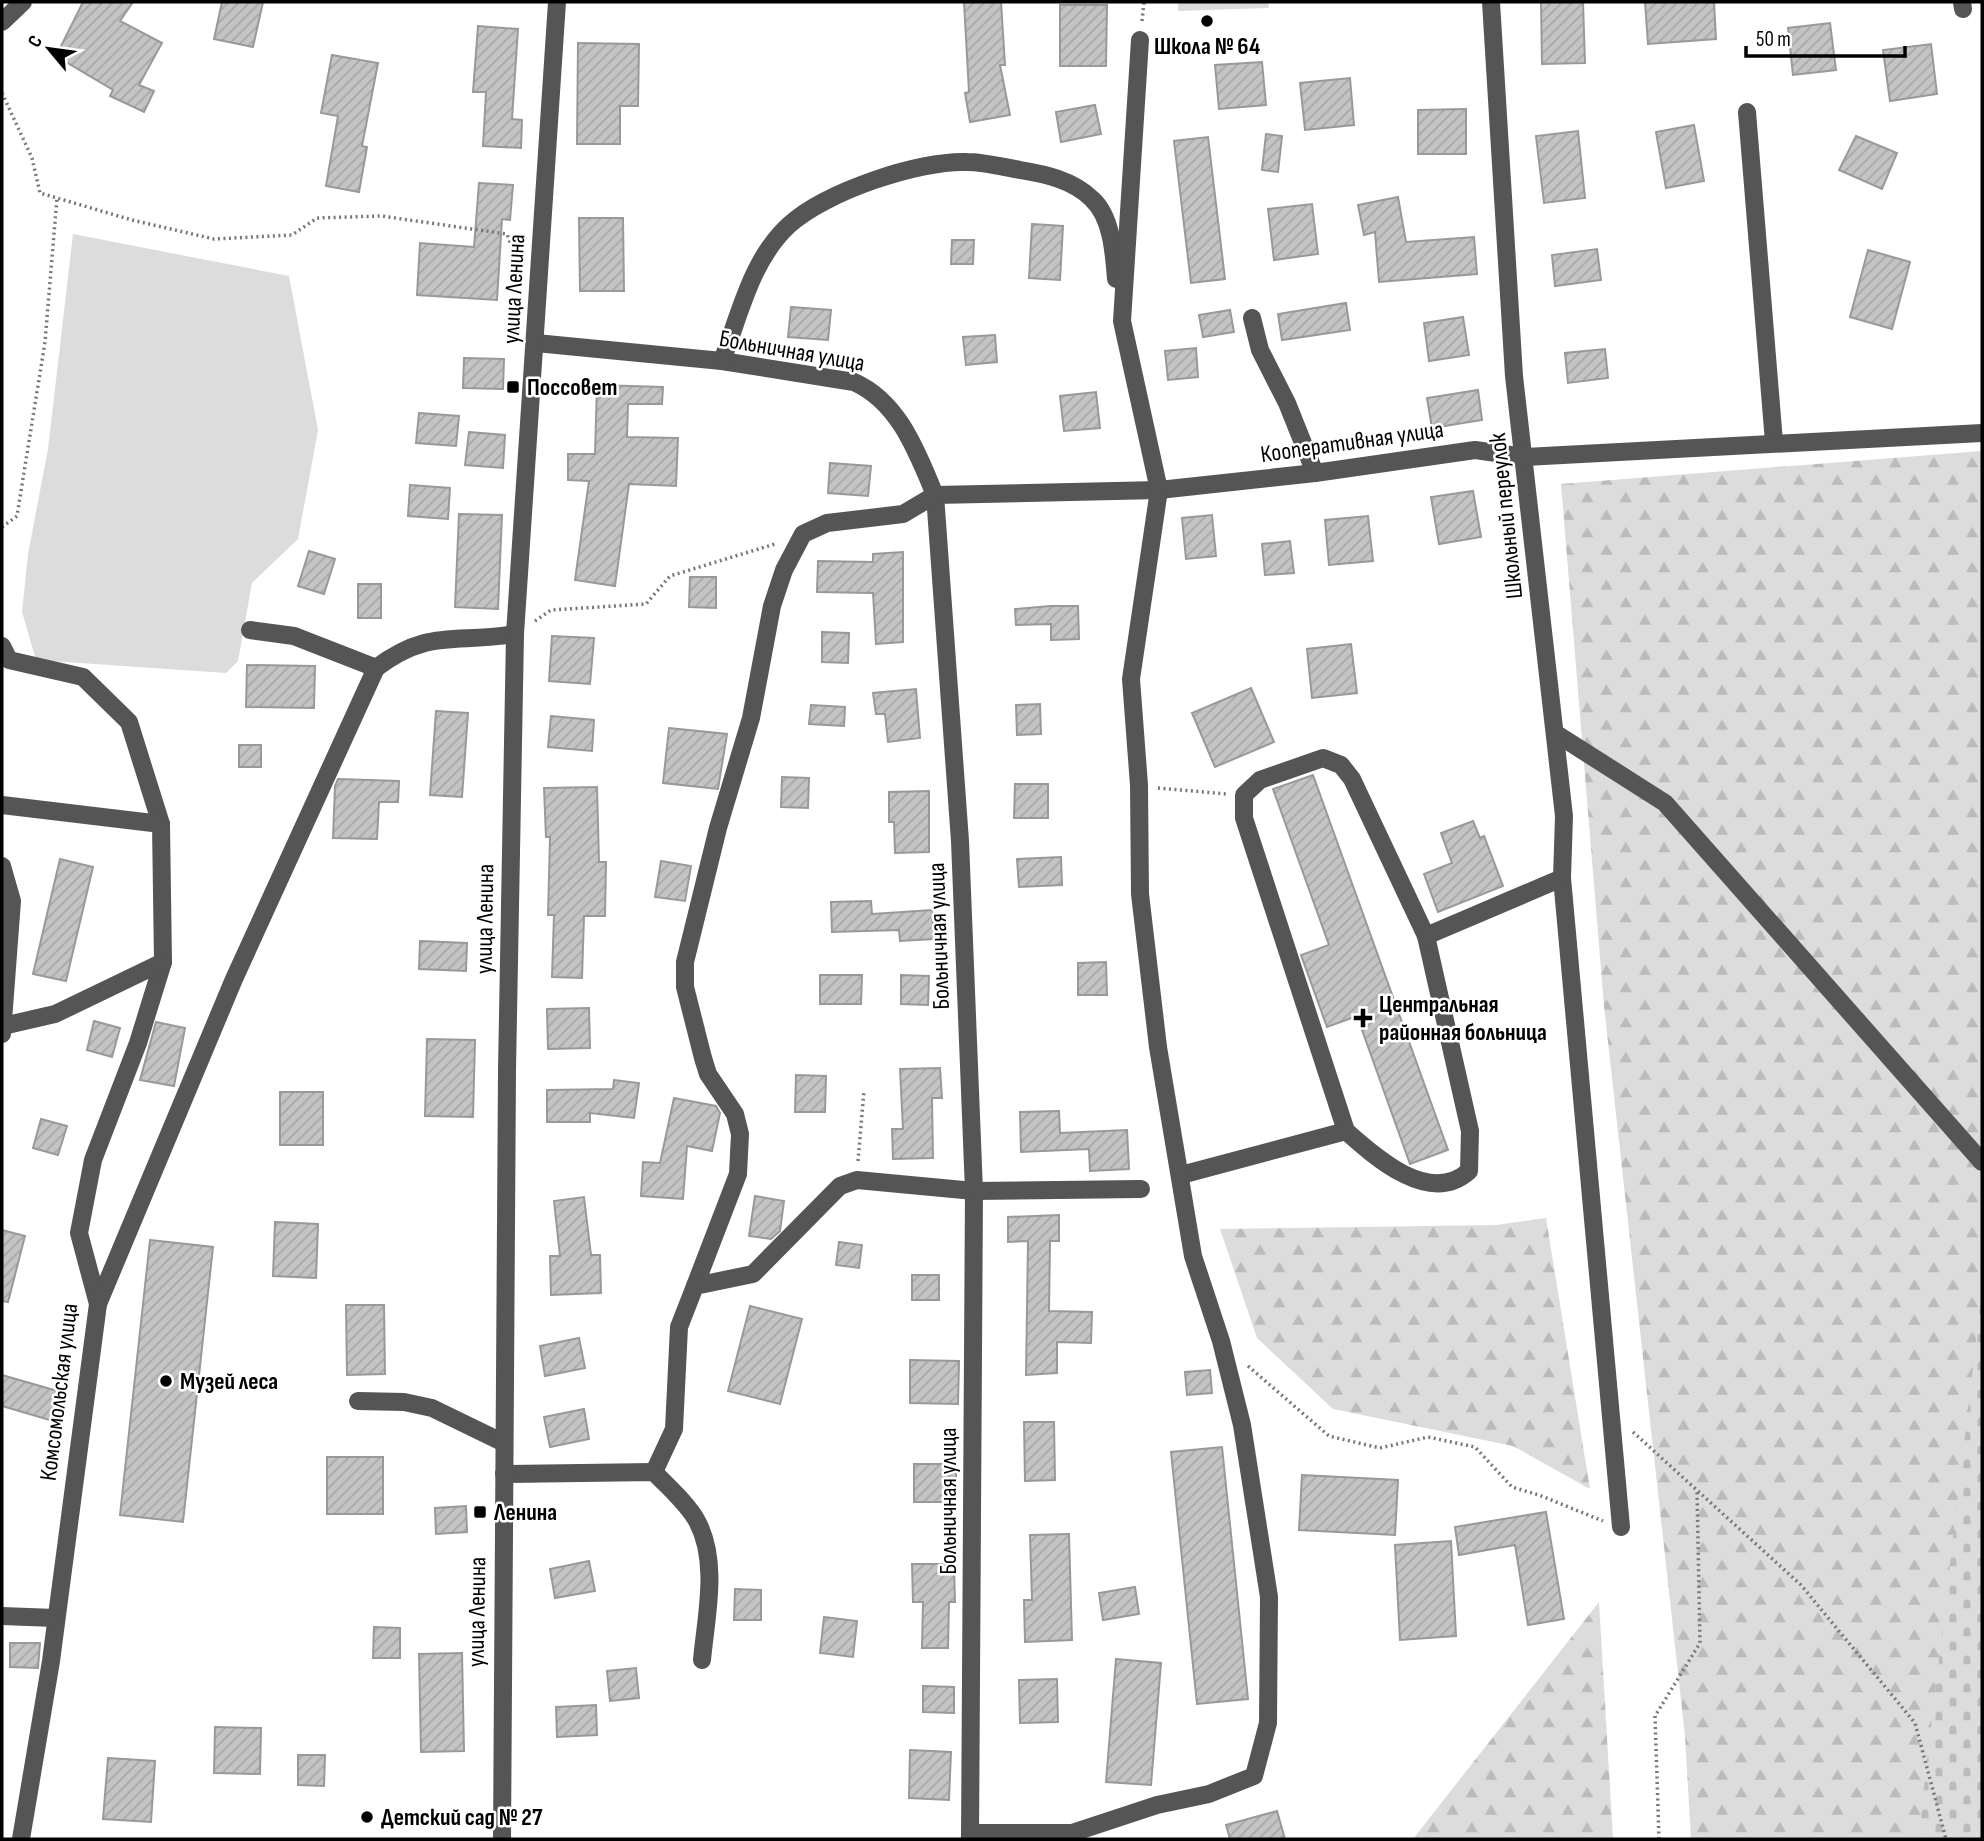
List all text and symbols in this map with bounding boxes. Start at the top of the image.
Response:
marker: Школа № 64 [1199,13,1215,29]
north arrow [14,14,84,84]
scale bar [1746,14,1905,58]
text: 50 m [1756,27,1791,52]
text: С [23,31,48,51]
place label: Школа № 64 [1154,32,1260,61]
street label: улица Ленина [497,233,531,345]
street label: Больничная улица [717,324,867,378]
place label: Поссовет [527,373,617,402]
marker: Поссовет [505,379,521,395]
street label: Кооперативная улица [1259,415,1445,469]
street label: Школьный переулок [1483,431,1529,600]
street label: Больничная улица [922,862,956,1010]
street label: улица Ленина [470,864,500,974]
place label: Центральная районная больница [1379,990,1547,1047]
marker: Центральная районная больница [1353,1008,1373,1028]
street label: Комсомольская улица [34,1302,84,1482]
place label: Музей леса [180,1367,278,1396]
marker: Музей леса [158,1373,174,1389]
street label: Больничная улица [934,1427,963,1575]
place label: Ленина [493,1498,557,1527]
marker: Ленина [472,1504,488,1520]
street label: улица Ленина [462,1557,492,1667]
place label: Детский сад № 27 [381,1803,543,1832]
marker: Детский сад № 27 [359,1809,375,1825]

